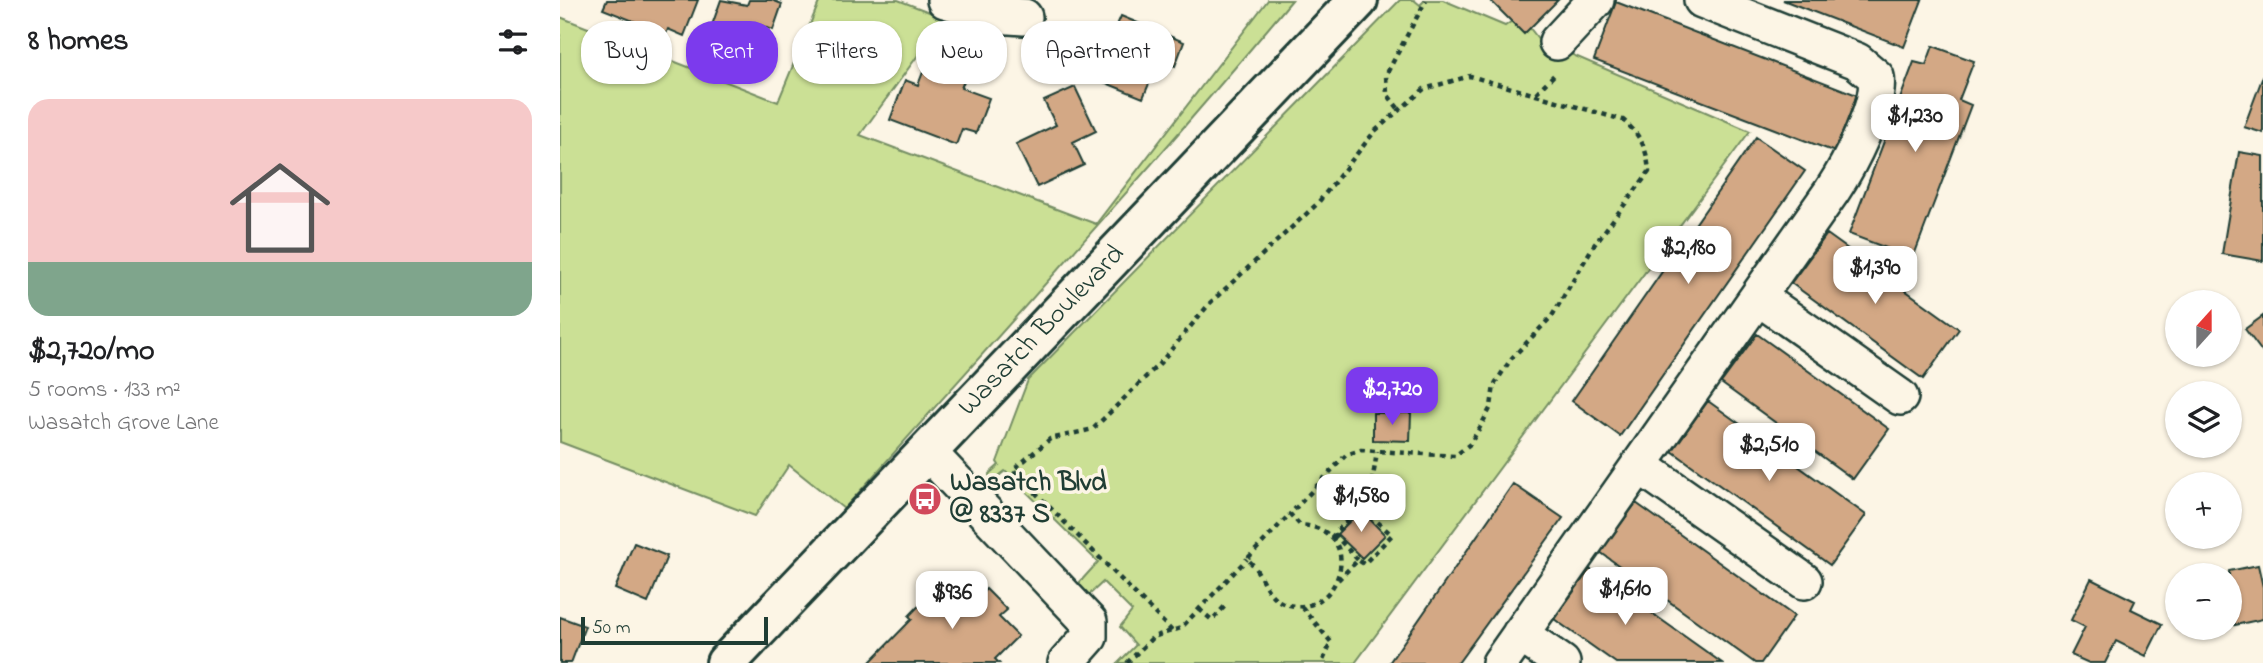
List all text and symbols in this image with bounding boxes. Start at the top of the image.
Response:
text: 8 homes [28,20,129,64]
chip: Buy [581,21,672,84]
chip: Rent [686,21,778,84]
chip: Filters [792,21,902,84]
chip: New [916,21,1007,84]
chip: Apartment [1021,21,1175,84]
icon: filters [494,23,532,61]
pin: $1,230 [1858,94,1972,154]
text: $1,230 [1887,100,1943,133]
icon: home [217,145,343,271]
pin: $2,180 [1631,226,1745,286]
text: $2,180 [1660,232,1716,265]
street label: Wasatch Boulevard [949,236,1135,426]
pin: $1,390 [1818,246,1932,306]
text: $1,390 [1849,252,1901,285]
north arrow [2165,290,2242,368]
map controls [2165,290,2242,640]
text: $2,720/mo [28,330,155,374]
pin: $2,720 [1335,368,1449,427]
text: $2,720 [1362,373,1422,406]
text: 5 rooms · 133 m² [28,374,181,407]
button: layers [2165,381,2242,458]
text: Wasatch Grove Lane [28,407,219,440]
pin: $2,510 [1712,424,1826,483]
text: $2,510 [1739,429,1799,462]
place label: Wasatch Blvd @ 8337 S [950,463,1107,536]
button: + [2165,472,2242,549]
pin: $1,580 [1304,475,1418,534]
bus stop icon: Wasatch Blvd @ 8337 S [906,480,944,518]
text: $1,580 [1333,480,1389,513]
button: − [2165,563,2242,640]
pin: $1,610 [1568,568,1682,627]
pin: $936 [911,572,993,631]
text: $1,610 [1599,573,1651,606]
text: $936 [932,577,972,610]
scale bar [581,614,768,646]
text: 50 m [592,615,631,642]

